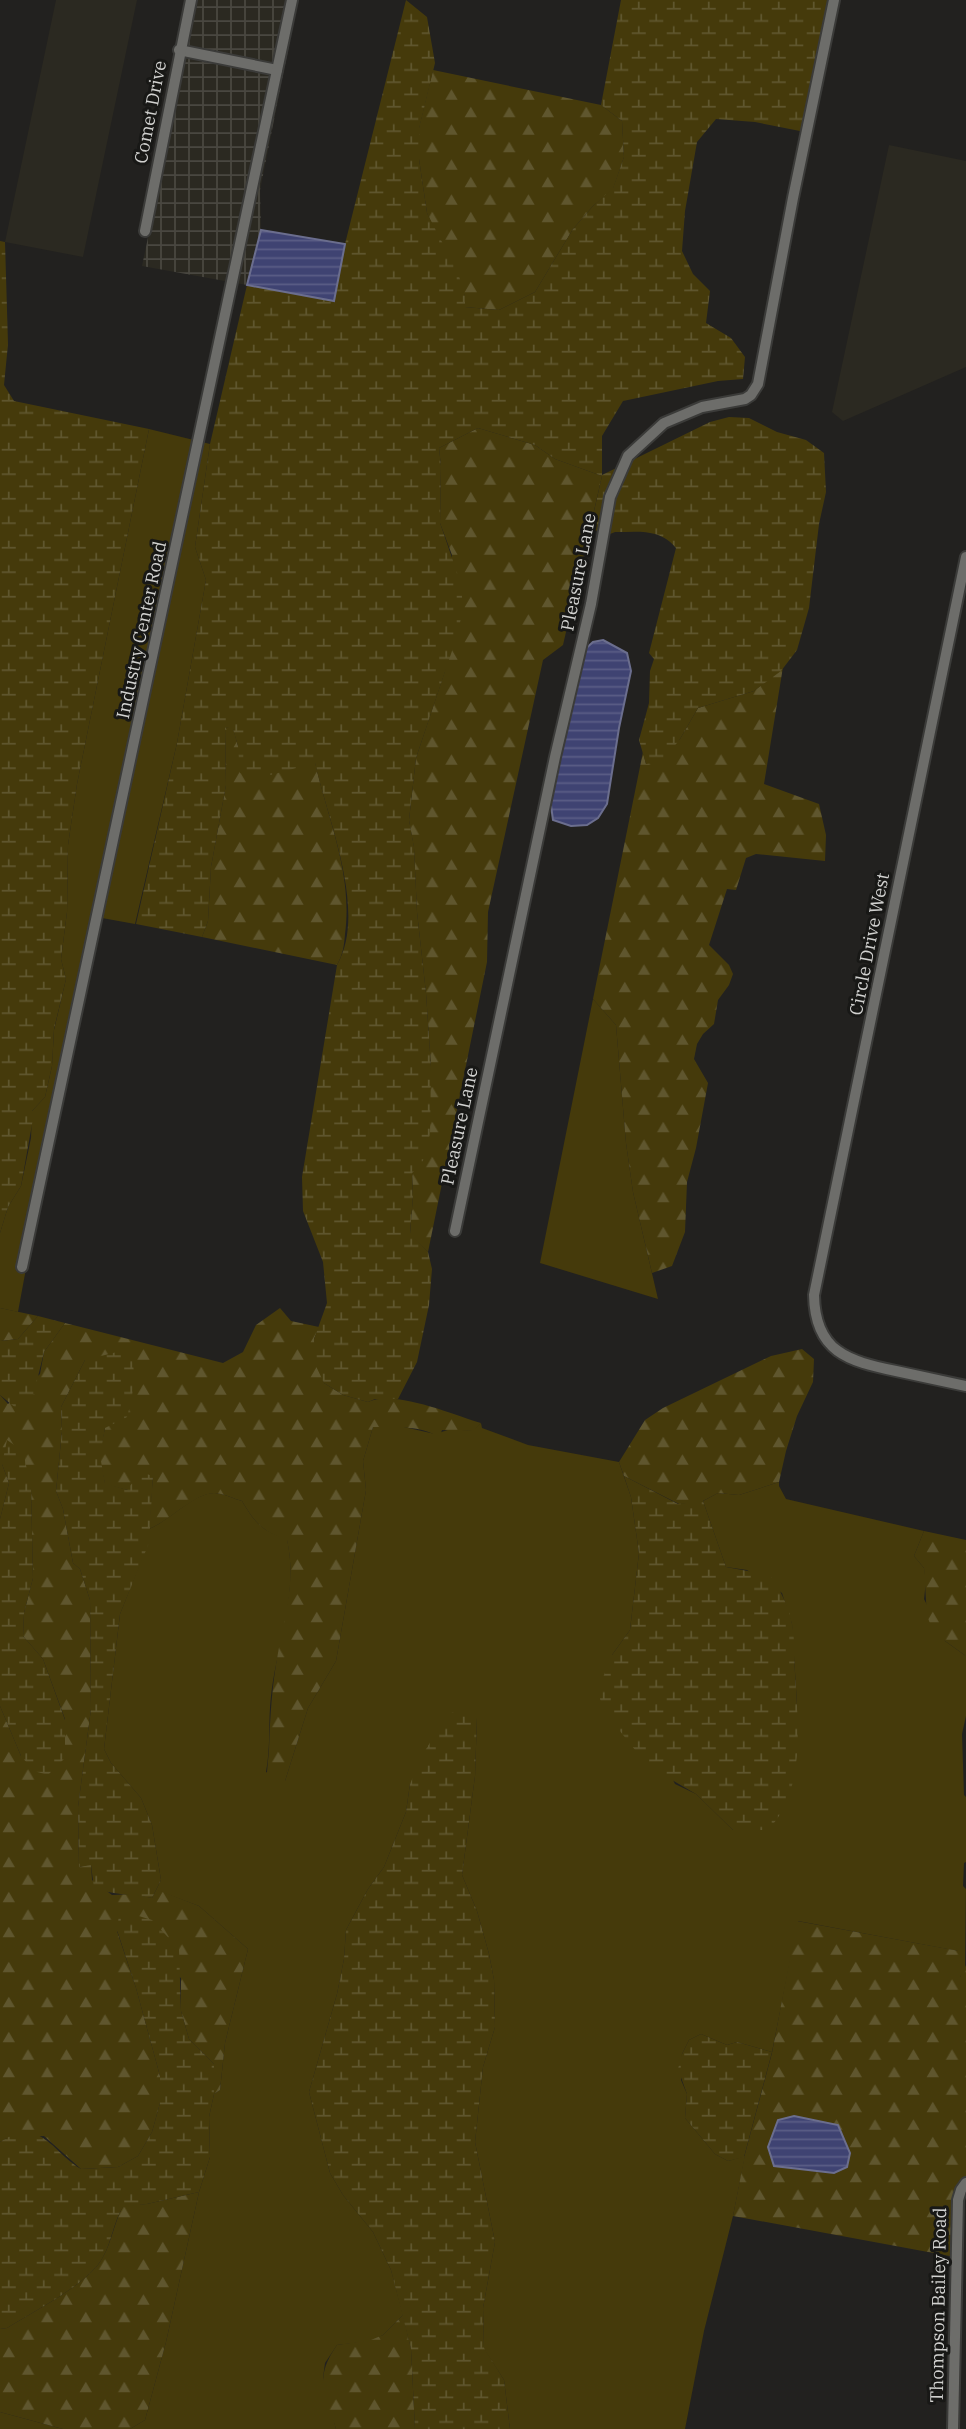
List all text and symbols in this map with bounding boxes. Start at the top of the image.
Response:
street label: Comet Drive [129,59,171,165]
street label: Pleasure Lane [555,511,601,633]
street label: Industry Center Road [111,539,171,721]
street label: Circle Drive West [844,871,894,1017]
street label: Pleasure Lane [435,1065,483,1187]
street label: Thompson Bailey Road [925,2207,951,2403]

